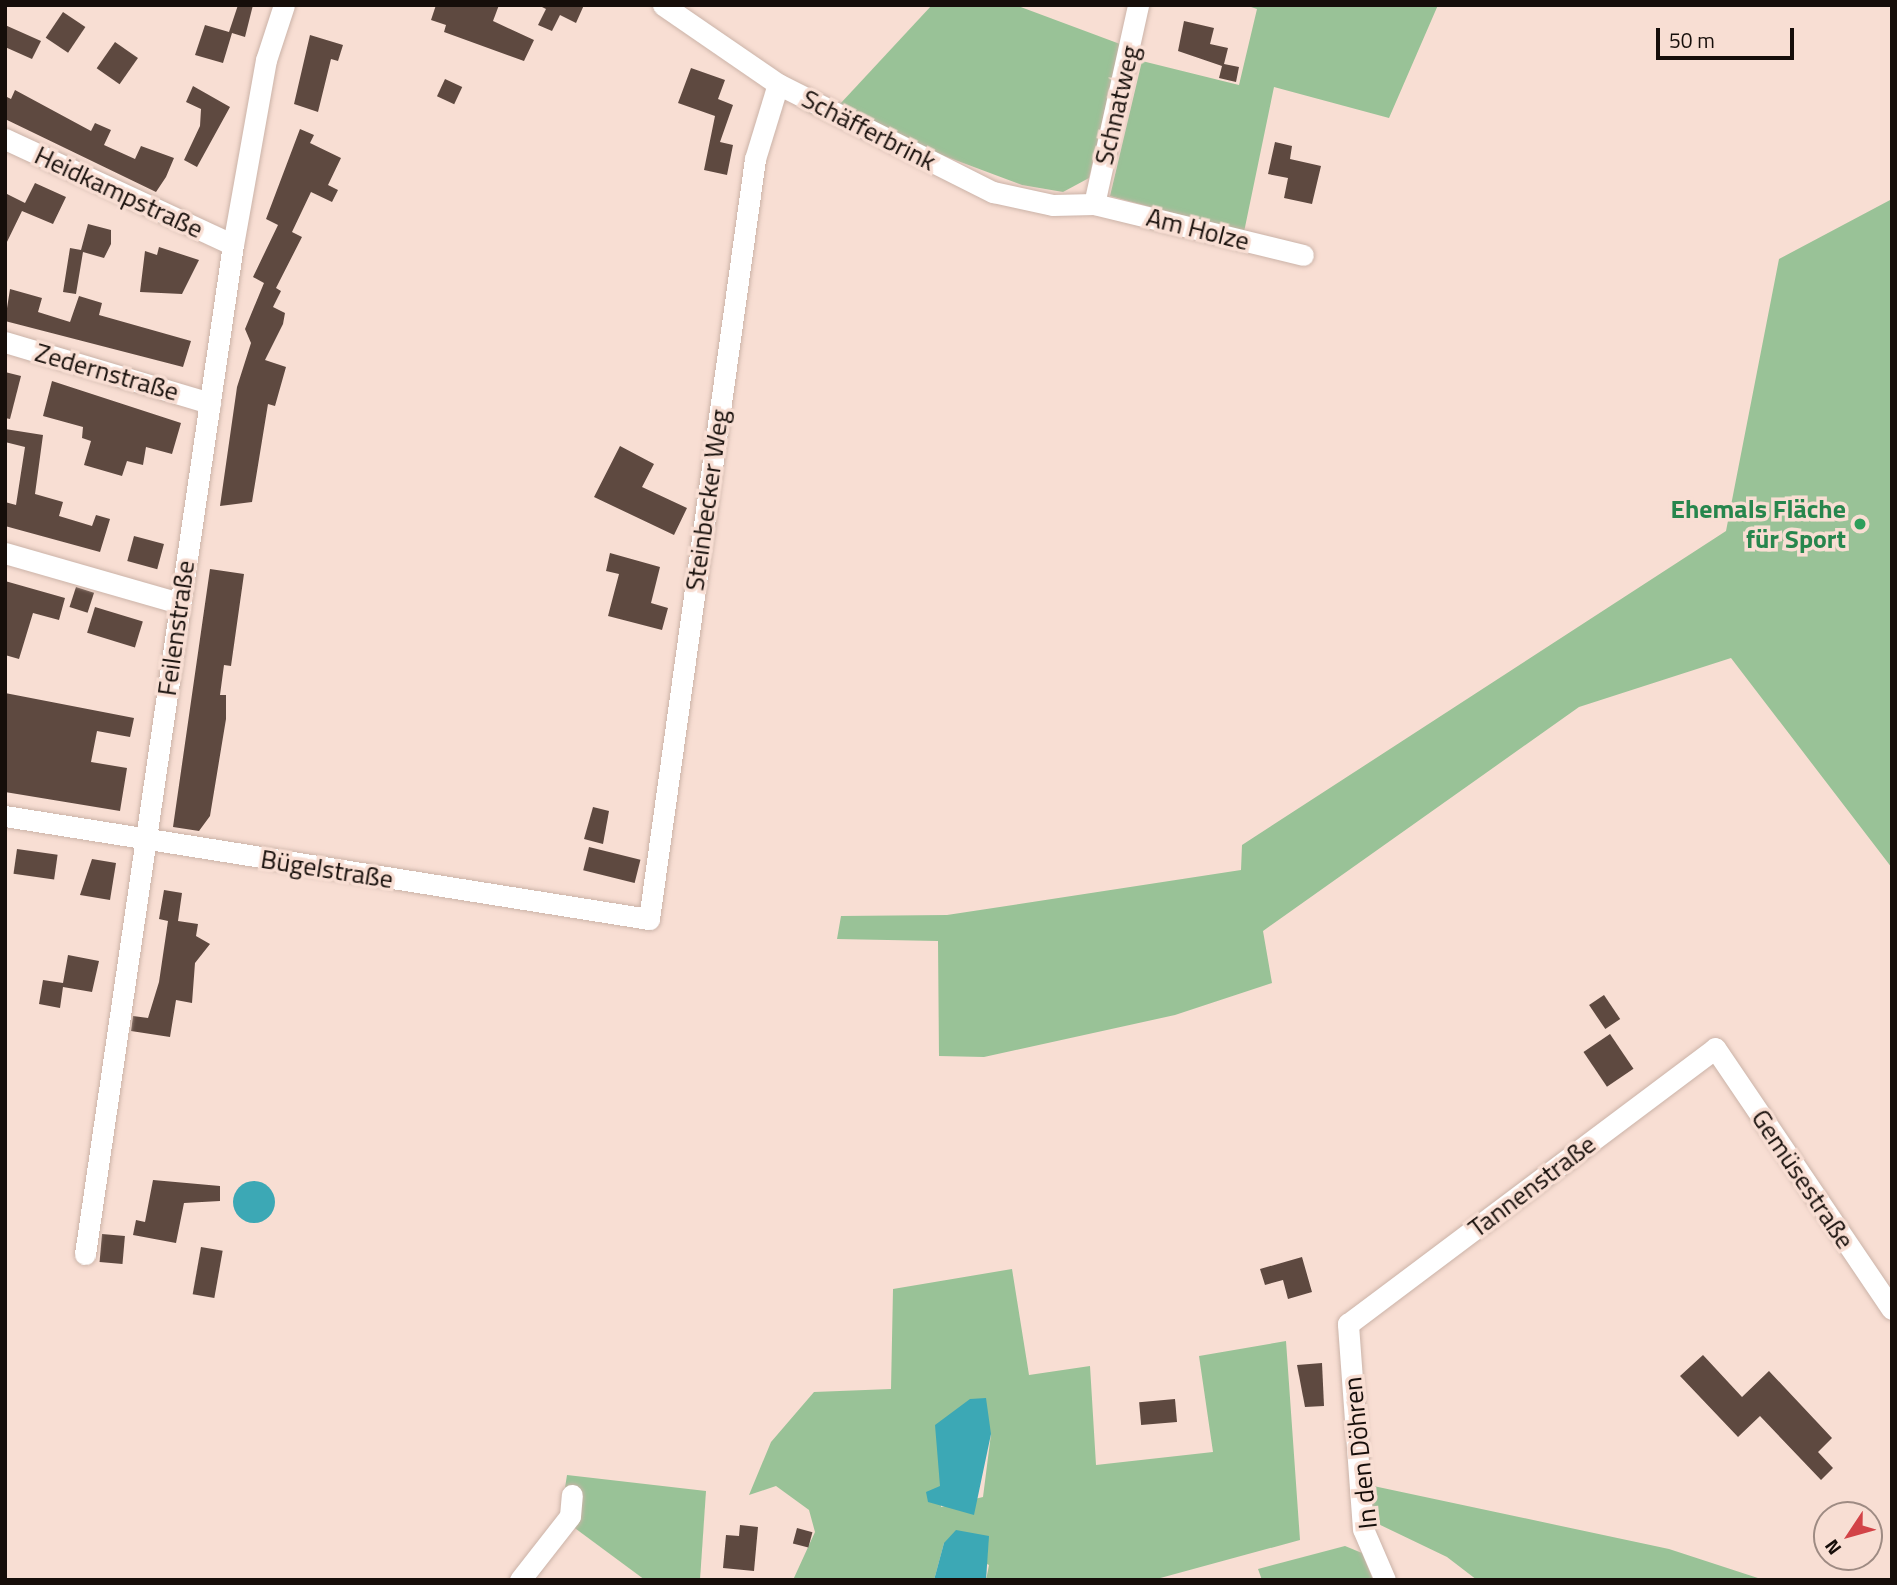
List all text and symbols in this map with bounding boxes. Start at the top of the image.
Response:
scale bar [1659,14,1797,58]
text: 50 m [1669,24,1715,56]
street label: Schnatweg [1088,42,1146,168]
street label: Schäfferbrink [797,83,941,177]
street label: Heidkampstraße [30,139,208,245]
street label: Am Holze [1143,201,1253,257]
street label: Zedernstraße [32,337,182,407]
street label: Steinbecker Weg [679,407,735,593]
place label: Ehemals Fläche für Sport [1671,493,1846,554]
marker: Ehemals Fläche für Sport [1852,516,1868,532]
street label: Feilenstraße [151,558,201,698]
street label: Bügelstraße [259,843,395,895]
street label: Gemüsestraße [1745,1103,1861,1255]
street label: Tannenstraße [1462,1128,1602,1244]
street label: In den Döhren [1336,1375,1384,1531]
north arrow [1813,1501,1883,1571]
text: N [1817,1534,1848,1561]

